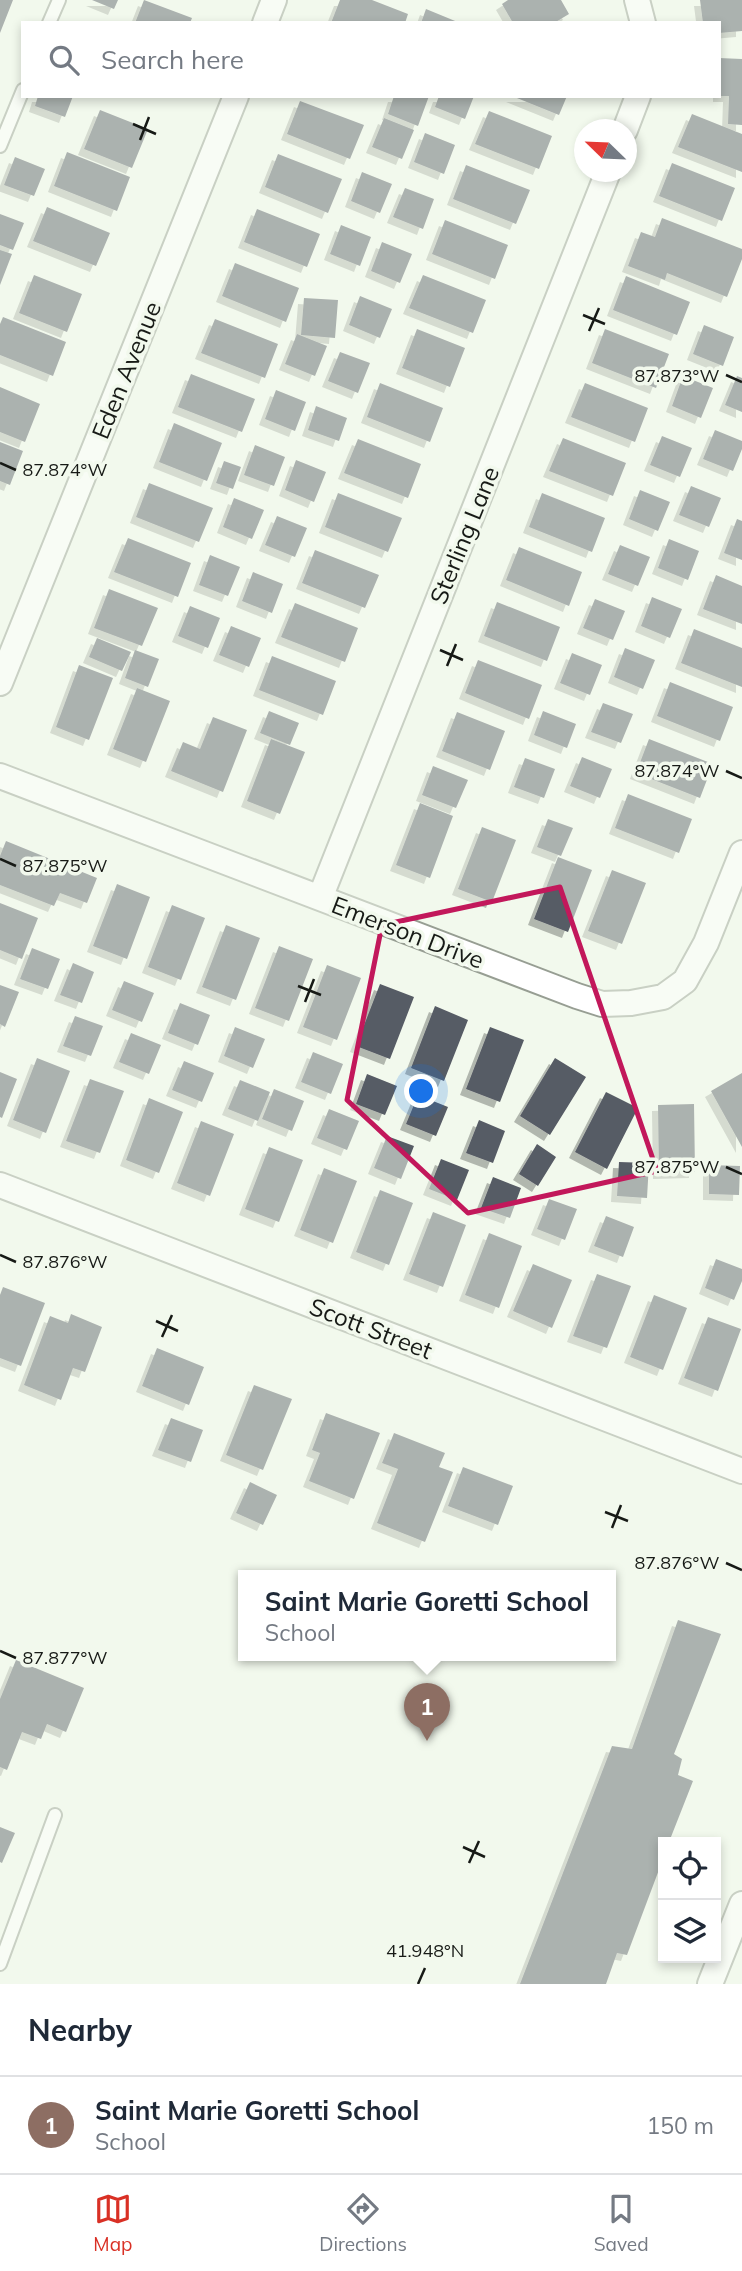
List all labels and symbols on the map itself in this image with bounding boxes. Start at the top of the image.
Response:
north arrow [574,119,637,182]
street label: Eden Avenue [85,297,167,443]
text: 87.873°W [634,364,720,387]
text: 87.874°W [22,458,108,481]
street label: Sterling Lane [423,462,505,608]
text: 87.874°W [634,759,720,782]
text: 87.875°W [22,854,108,877]
street label: Emerson Drive [328,889,488,975]
your location [404,1074,438,1108]
text: 87.875°W [634,1155,720,1178]
text: 87.876°W [22,1250,108,1273]
street label: Scott Street [305,1291,437,1365]
text: 87.876°W [634,1551,720,1574]
text: 87.877°W [22,1646,108,1669]
pin: 1 [404,1683,450,1741]
text: 41.948°N [386,1939,464,1962]

